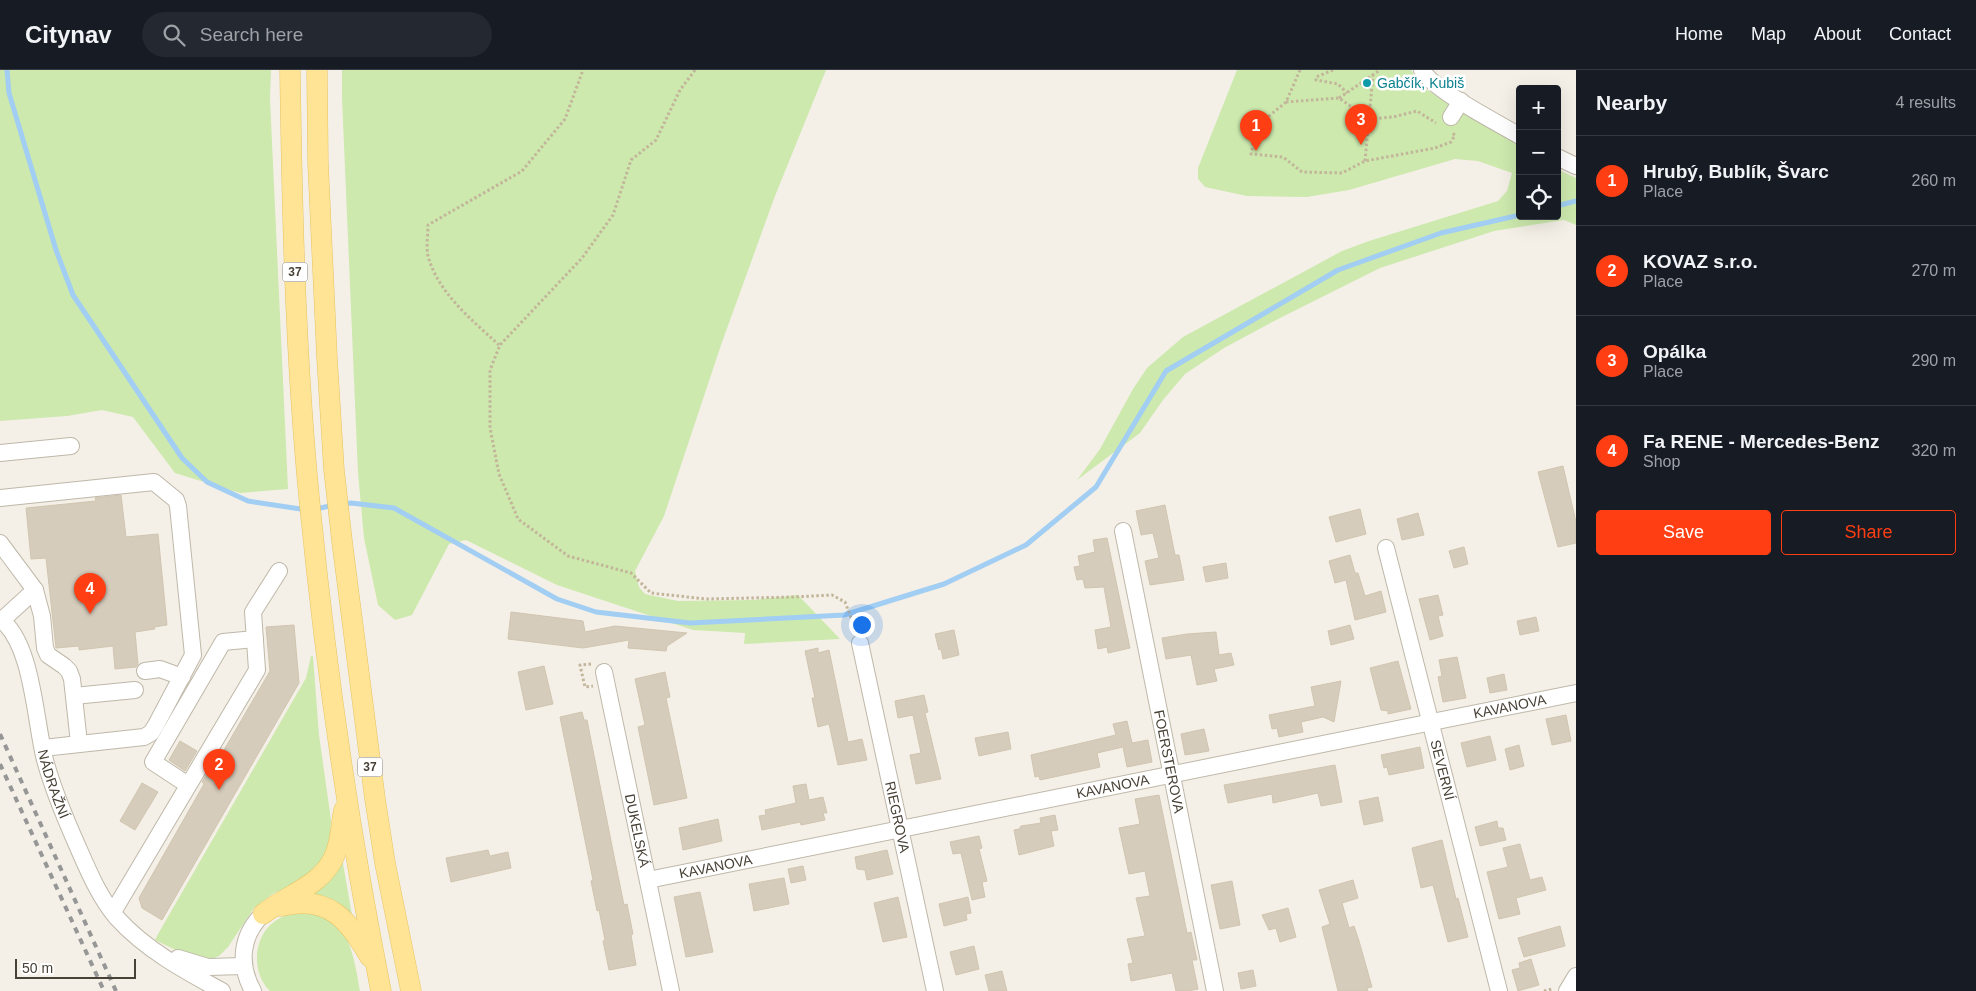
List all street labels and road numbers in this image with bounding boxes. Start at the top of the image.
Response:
road number: 37 [282,262,308,282]
street label: KAVANOVA [1472,691,1548,722]
street label: FOERSTEROVA [1151,708,1187,815]
street label: SEVERNÍ [1427,738,1458,802]
street label: NÁDRAŽNÍ [35,748,73,821]
road number: 37 [358,758,382,776]
street label: KAVANOVA [1075,771,1151,802]
street label: RIEGROVA [882,780,913,855]
street label: DUKELSKÁ [622,792,653,869]
street label: KAVANOVA [678,851,754,882]

